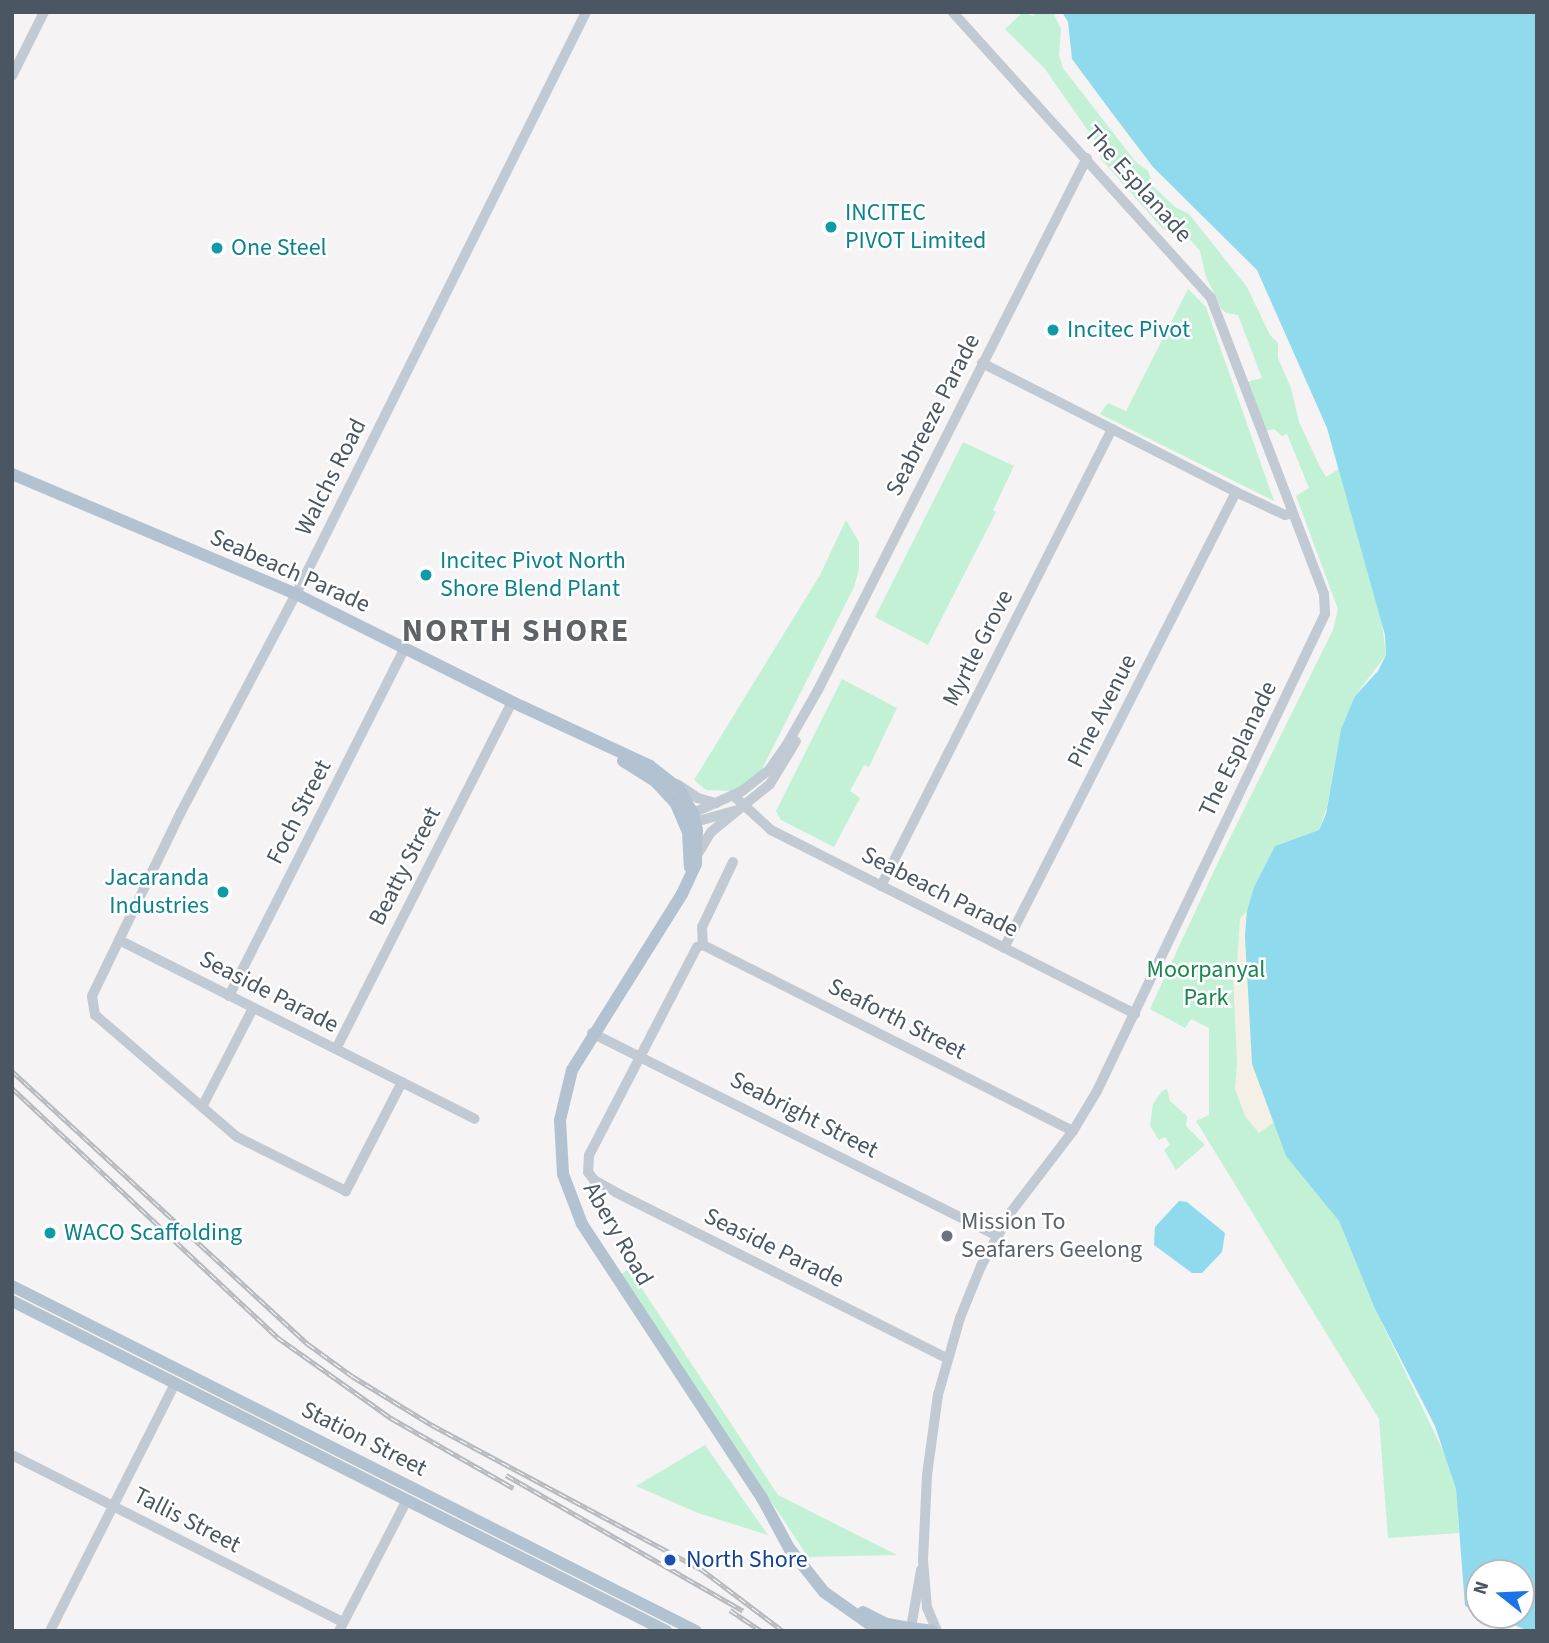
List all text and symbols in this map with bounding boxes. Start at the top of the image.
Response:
street label: The Esplanade [1078,120,1198,248]
place label: INCITEC PIVOT Limited [845,199,986,255]
marker: INCITEC PIVOT Limited [823,219,839,235]
place label: One Steel [231,234,327,262]
marker: One Steel [209,240,225,256]
place label: Incitec Pivot [1067,316,1190,344]
marker: Incitec Pivot [1045,322,1061,338]
street label: Seabreeze Parade [880,329,986,501]
street label: Walchs Road [289,414,373,540]
street label: Seabeach Parade [206,523,374,619]
place label: Incitec Pivot North Shore Blend Plant [440,547,626,603]
marker: Incitec Pivot North Shore Blend Plant [418,567,434,583]
street label: Myrtle Grove [936,585,1020,711]
district label: NORTH SHORE [403,612,629,650]
street label: Pine Avenue [1061,650,1143,772]
street label: The Esplanade [1193,676,1283,822]
street label: Foch Street [260,755,338,869]
street label: Beatty Street [363,802,447,930]
street label: Seabeach Parade [857,840,1023,944]
place label: Jacaranda Industries [104,864,209,920]
marker: Jacaranda Industries [215,884,231,900]
street label: Seaside Parade [195,945,343,1039]
park label: Moorpanyal Park [1147,956,1265,1012]
street label: Seaforth Street [823,972,971,1066]
street label: Seabright Street [725,1065,883,1165]
street label: Abery Road [577,1177,659,1291]
street label: Seaside Parade [699,1202,849,1294]
place label: Mission To Seafarers Geelong [961,1208,1142,1264]
place label: WACO Scaffolding [64,1219,242,1247]
marker: WACO Scaffolding [42,1225,58,1241]
marker: Mission To Seafarers Geelong [939,1228,955,1244]
street label: Station Street [297,1395,431,1483]
street label: Tallis Street [129,1481,245,1559]
place label: North Shore [686,1546,808,1574]
marker: North Shore [660,1550,680,1570]
north arrow [1465,1559,1535,1629]
text: N [1467,1578,1496,1598]

